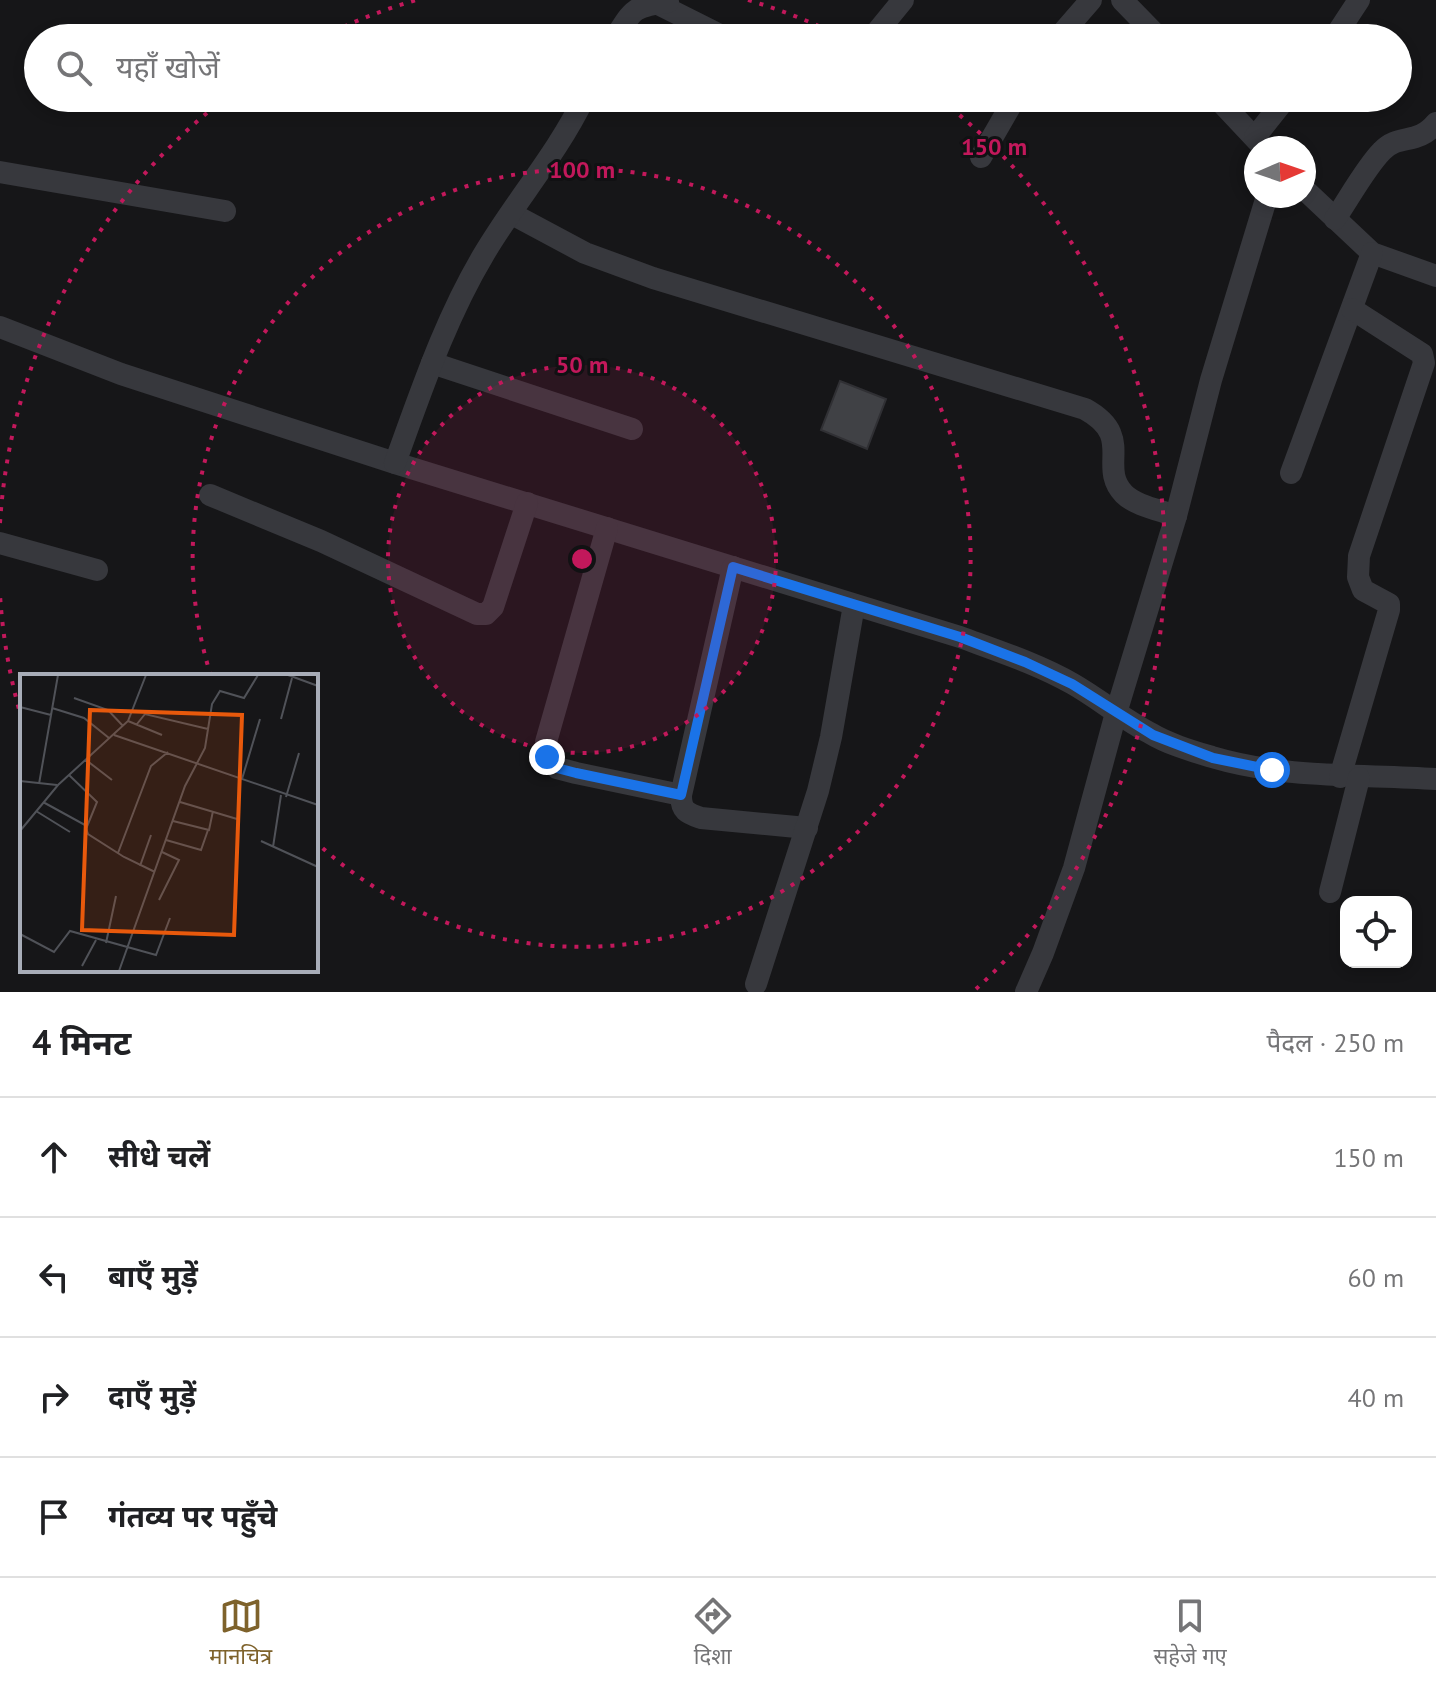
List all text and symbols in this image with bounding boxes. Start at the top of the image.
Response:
search box [24,24,1412,112]
icon: search [52,46,96,90]
text: यहाँ खोजें [116,47,220,86]
text: 150 m [961,131,1027,162]
north arrow [1244,136,1316,208]
text: 100 m [549,154,615,185]
text: 50 m [556,349,608,380]
centre of rings [568,545,596,573]
inset map [20,674,318,972]
route end [529,739,565,775]
route start [1254,752,1290,788]
map controls [1340,896,1412,968]
button: locate [1340,896,1412,968]
text: 4 मिनट [32,1020,131,1064]
text: पैदल · 250 m [1266,1026,1404,1059]
icon: ahead [32,1135,76,1179]
text: सीधे चलें [108,1136,210,1175]
text: 150 m [1333,1141,1404,1174]
icon: left [32,1255,76,1299]
text: बाएँ मुड़ें [108,1256,198,1295]
text: 60 m [1348,1261,1404,1294]
icon: right [32,1375,76,1419]
text: दाएँ मुड़ें [108,1376,196,1415]
text: 40 m [1348,1381,1404,1414]
icon: arrive [32,1495,76,1539]
text: गंतव्य पर पहुँचे [108,1496,277,1535]
tab: मानचित्र [209,1594,272,1673]
tab: दिशा [691,1594,735,1673]
tab: सहेजे गए [1153,1594,1227,1673]

